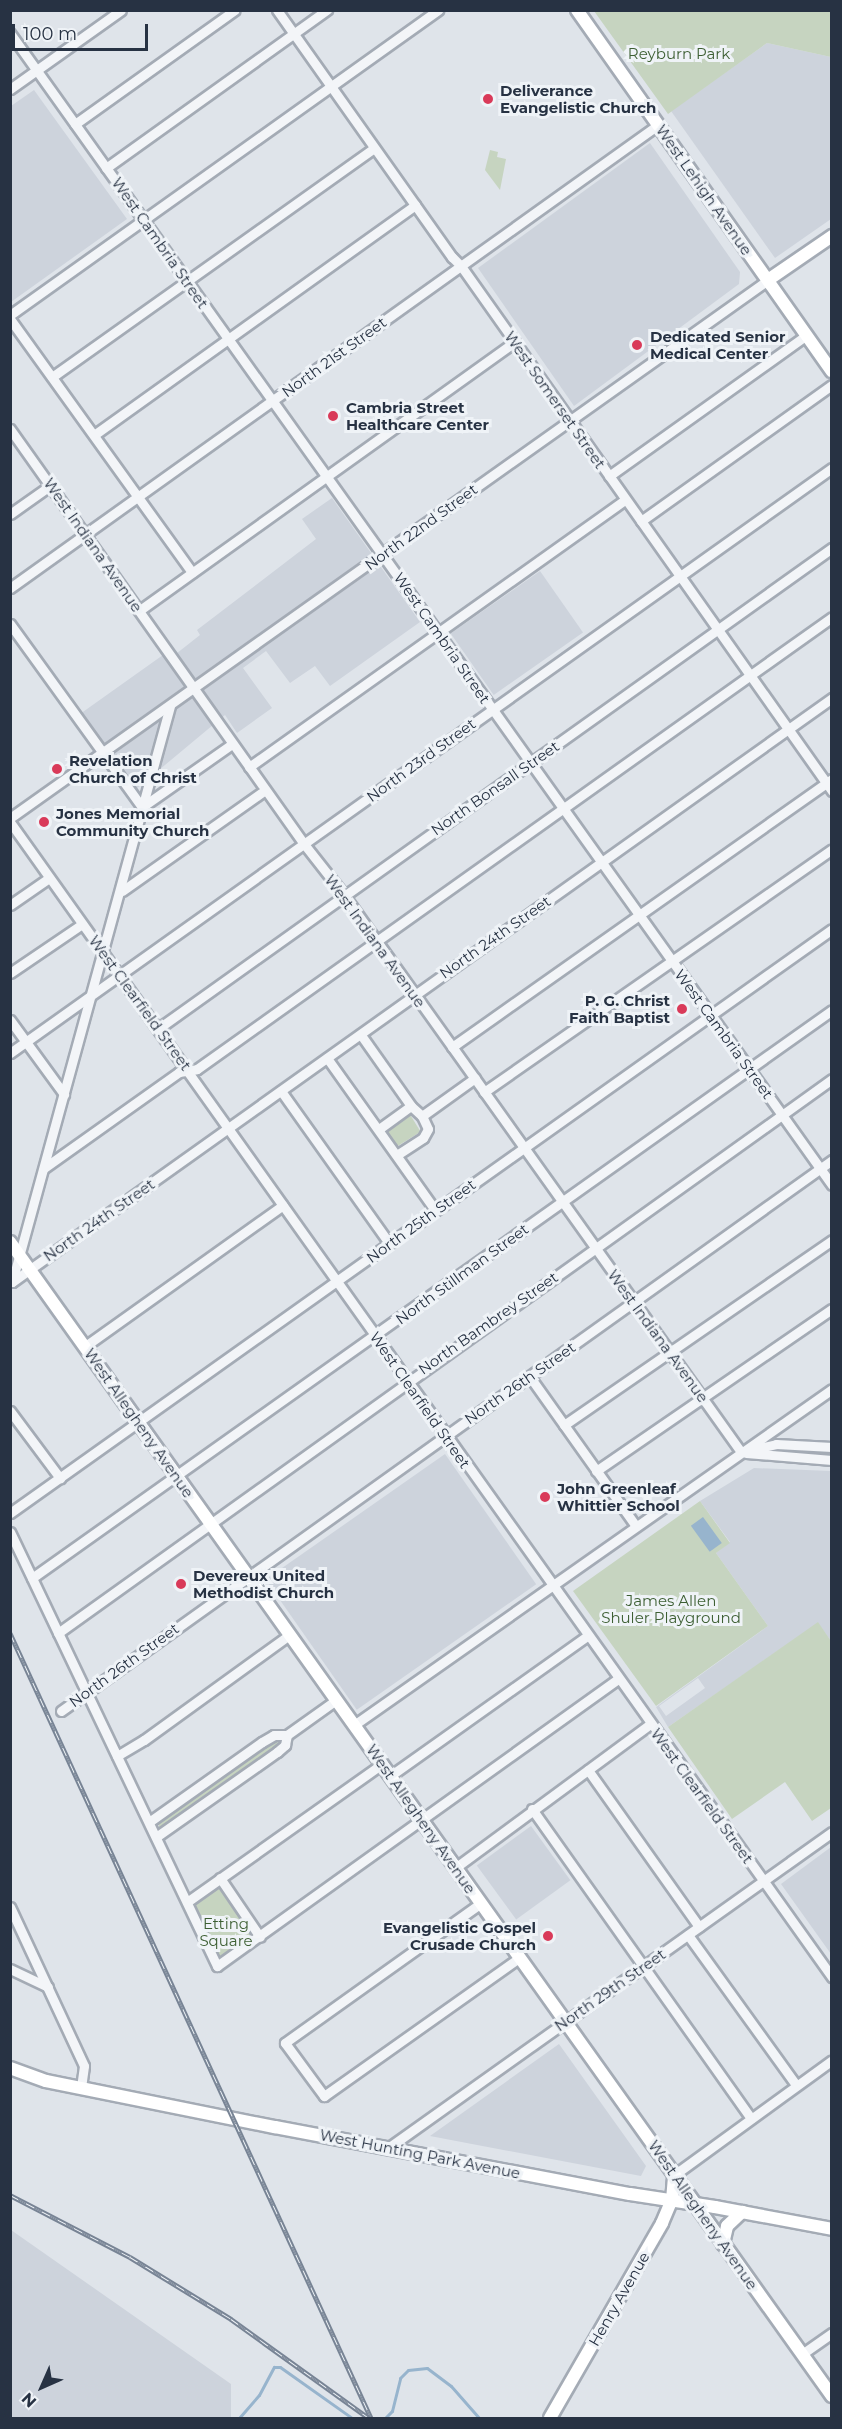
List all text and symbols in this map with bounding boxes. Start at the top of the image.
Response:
scale bar [15,12,152,50]
text: 100 m [23,23,77,45]
park label: Reyburn Park [628,45,730,63]
place label: Deliverance Evangelistic Church [500,81,656,116]
marker: Deliverance Evangelistic Church [481,92,495,106]
street label: West Lehigh Avenue [652,121,756,259]
street label: West Cambria Street [108,174,212,312]
street label: North 21st Street [278,313,390,401]
place label: Dedicated Senior Medical Center [650,327,785,362]
street label: West Somerset Street [501,328,609,472]
marker: Dedicated Senior Medical Center [628,336,646,354]
place label: Cambria Street Healthcare Center [346,398,489,433]
marker: Cambria Street Healthcare Center [324,407,342,425]
street label: West Indiana Avenue [40,475,146,615]
street label: North 22nd Street [361,480,481,574]
street label: West Cambria Street [390,569,494,707]
street label: North 23rd Street [363,714,479,806]
street label: North Bonsall Street [427,737,563,839]
place label: Revelation Church of Christ [69,751,197,786]
marker: Revelation Church of Christ [50,762,64,776]
place label: Jones Memorial Community Church [56,804,209,839]
marker: Jones Memorial Community Church [37,815,51,829]
street label: West Indiana Avenue [321,871,429,1011]
street label: North 24th Street [436,892,554,982]
street label: West Clearfield Street [85,932,195,1074]
street label: West Cambria Street [671,966,777,1102]
place label: P. G. Christ Faith Baptist [569,991,670,1026]
marker: P. G. Christ Faith Baptist [675,1002,689,1016]
street label: North 24th Street [40,1175,158,1265]
street label: North 25th Street [363,1175,479,1267]
street label: North Stillman Street [392,1220,532,1328]
street label: West Indiana Avenue [604,1266,712,1406]
street label: North Bambrey Street [415,1268,561,1378]
street label: West Clearfield Street [366,1328,474,1472]
street label: North 26th Street [461,1338,579,1428]
street label: West Allegheny Avenue [81,1345,197,1501]
place label: John Greenleaf Whittier School [557,1479,680,1514]
marker: John Greenleaf Whittier School [538,1490,552,1504]
place label: Devereux United Methodist Church [193,1566,334,1601]
marker: Devereux United Methodist Church [174,1577,188,1591]
park label: James Allen Shuler Playground [601,1591,741,1626]
street label: North 26th Street [66,1619,182,1711]
street label: West Clearfield Street [647,1725,757,1867]
street label: West Allegheny Avenue [363,1741,479,1897]
park label: Etting Square [199,1914,253,1949]
place label: Evangelistic Gospel Crusade Church [383,1918,536,1953]
marker: Evangelistic Gospel Crusade Church [541,1929,555,1943]
street label: North 29th Street [551,1945,669,2035]
street label: West Hunting Park Avenue [318,2126,522,2182]
street label: West Allegheny Avenue [645,2137,761,2293]
street label: Henry Avenue [585,2249,653,2349]
north arrow [12,2357,72,2417]
text: N [18,2389,40,2411]

